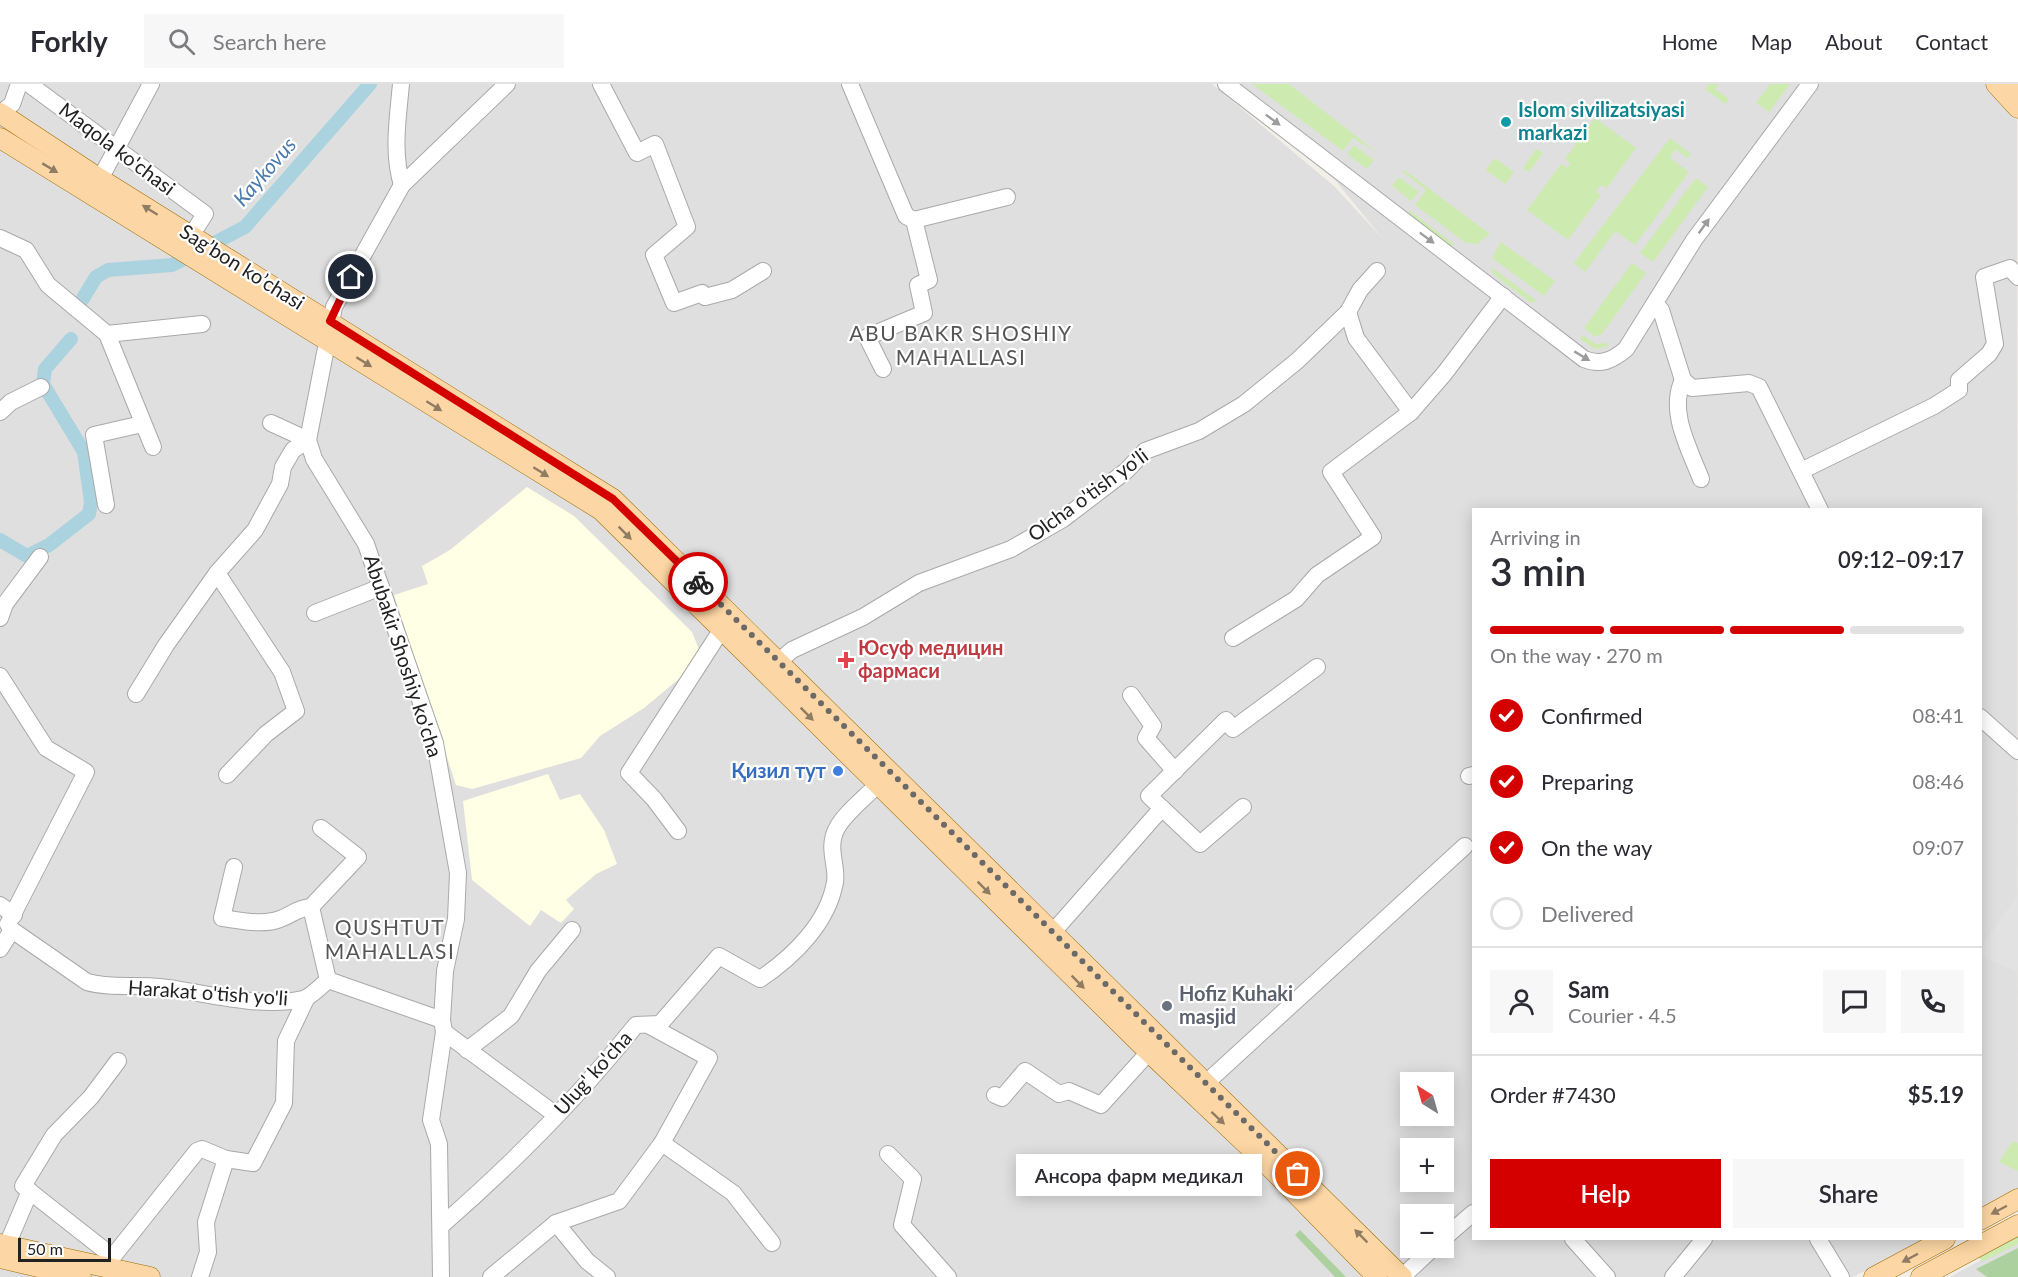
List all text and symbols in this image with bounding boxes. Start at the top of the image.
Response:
search box [144,14,564,68]
text: Forkly [30,24,108,58]
icon: search [165,25,198,58]
text: Search here [213,28,326,55]
text: Home [1662,29,1718,54]
text: Map [1751,29,1792,54]
text: About [1825,29,1882,54]
text: Contact [1915,29,1988,54]
street label: Maqola ko'chasi [55,97,180,200]
place label: Islom sivilizatsiyasi markazi [1518,97,1685,144]
one-way arrow [1265,113,1280,125]
marker: Islom sivilizatsiyasi markazi [1499,115,1513,129]
water label: Kaykovus [227,132,300,210]
one-way arrow [42,163,58,174]
one-way arrow [142,205,158,216]
street label: Sag’bon ko’chasi [176,218,309,314]
one-way arrow [1698,219,1710,234]
one-way arrow [1420,232,1435,244]
pin [325,251,376,302]
icon: home [334,260,367,293]
district label: ABU BAKR SHOSHIY MAHALLASI [849,320,1073,369]
one-way arrow [1574,351,1590,362]
one-way arrow [355,357,372,368]
one-way arrow [426,401,442,412]
street label: Olcha o'tish yo'li [1023,443,1152,546]
one-way arrow [533,467,549,478]
text: Arriving in [1490,525,1581,549]
one-way arrow [617,526,632,540]
text: 09:12–09:17 [1838,546,1964,573]
text: 3 min [1490,548,1586,594]
street label: Abubakir Shoshiy ko'cha [360,551,448,760]
courier [668,552,728,612]
icon: bike [682,566,715,599]
place label: Юсуф медицин фармаси [858,635,1003,682]
text: On the way · 270 m [1490,643,1663,667]
marker: Юсуф медицин фармаси [839,653,853,667]
icon: check [1490,699,1523,732]
text: Confirmed [1541,702,1643,729]
text: 08:41 [1913,703,1964,727]
one-way arrow [800,706,814,720]
place label: Қизил тут [731,758,827,782]
marker: Қизил тут [831,764,845,778]
icon: check [1490,765,1523,798]
text: Preparing [1541,768,1633,795]
text: 08:46 [1913,769,1964,793]
icon: check [1490,831,1523,864]
text: On the way [1541,834,1652,861]
text: 09:07 [1913,835,1964,859]
one-way arrow [976,881,990,895]
text: Delivered [1541,900,1634,927]
district label: QUSHTUT MAHALLASI [325,914,455,963]
button: person [1490,970,1553,1033]
button: chat [1823,970,1886,1033]
button: phone [1901,970,1964,1033]
street label: Harakat o'tish yo'li [127,974,289,1010]
one-way arrow [1070,975,1085,989]
text: Sam [1568,976,1610,1003]
place label: Hofiz Kuhaki masjid [1179,981,1293,1028]
marker: Hofiz Kuhaki masjid [1160,999,1174,1013]
text: Courier · 4.5 [1568,1003,1677,1027]
street label: Ulug' ko'cha [548,1025,636,1119]
north arrow [1400,1072,1454,1126]
map controls [1400,1072,1454,1258]
text: Order #7430 [1490,1081,1616,1108]
text: $5.19 [1908,1081,1964,1108]
one-way arrow [1211,1110,1225,1124]
button: + [1400,1138,1454,1192]
pin [1272,1148,1323,1199]
callout: Ансора фарм медикал [1016,1153,1262,1195]
icon: bag [1281,1157,1314,1190]
button: Help [1490,1159,1721,1228]
button: Share [1733,1159,1964,1228]
text: Ансора фарм медикал [1035,1163,1243,1187]
button: − [1400,1204,1454,1258]
one-way arrow [1990,1205,2007,1215]
one-way arrow [1353,1229,1368,1243]
scale bar [18,1235,111,1262]
text: 50 m [27,1239,63,1258]
one-way arrow [1901,1253,1918,1263]

